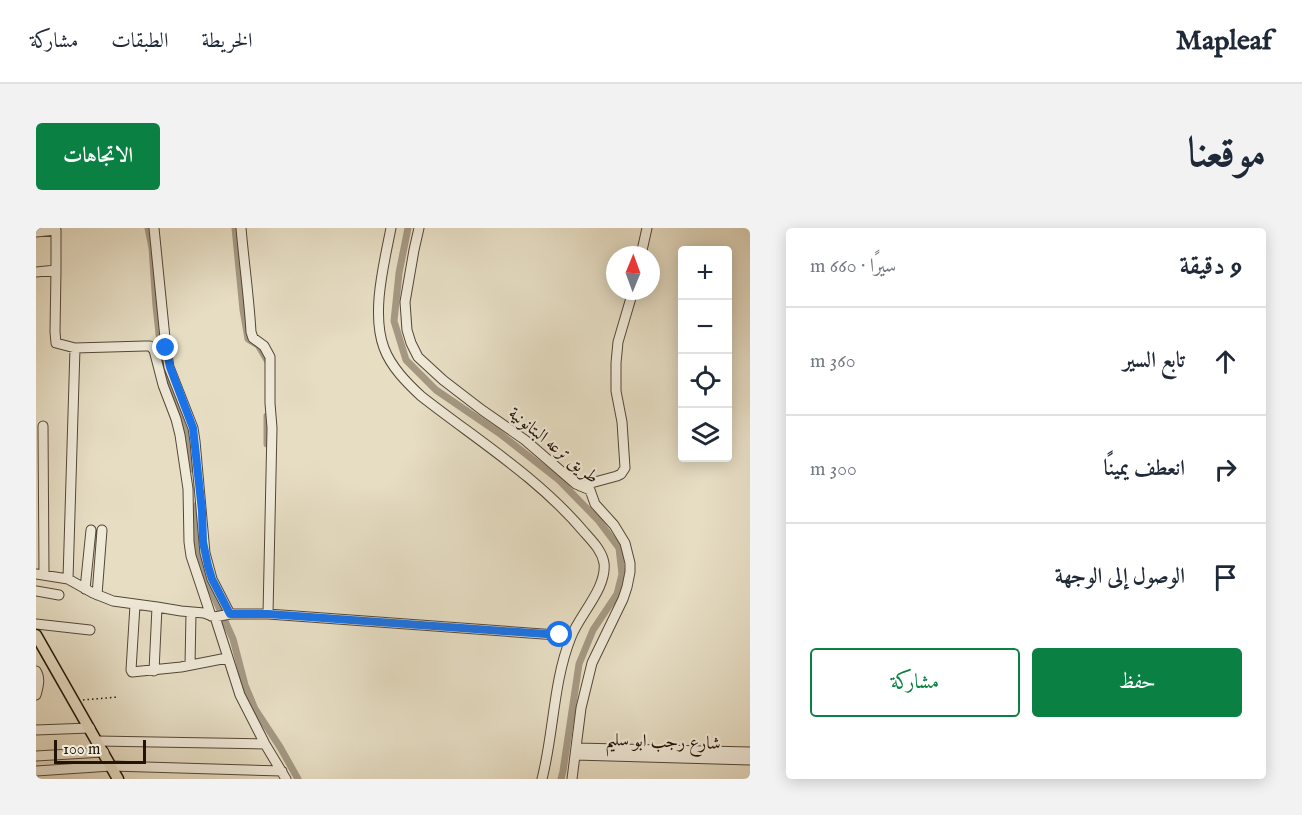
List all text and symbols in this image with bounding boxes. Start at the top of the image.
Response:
text: Mapleaf [1176,24,1272,59]
text: مشاركة [30,28,78,55]
text: الطبقات [111,28,168,55]
text: الخريطة [201,28,253,55]
button: الاتجاهات [36,123,160,190]
text: موقعنا [1188,128,1266,181]
north arrow [606,246,660,300]
map controls [678,246,732,462]
button: + [678,246,732,300]
text: 9 دقيقة [1180,250,1242,283]
text: سيرًا · 660 m [810,254,896,279]
button: − [678,300,732,354]
route end [152,334,178,360]
icon: ahead [1209,345,1242,378]
text: تابع السير [1123,347,1185,375]
text: 360 m [810,349,856,374]
button: locate [678,354,732,408]
street label: طريق ترعه البتانونية [503,403,603,490]
button: layers [678,408,732,462]
icon: right [1209,453,1242,486]
text: انعطف يمينًا [1104,455,1185,483]
text: 300 m [810,457,857,482]
icon: arrive [1209,561,1242,594]
text: الوصول إلى الوجهة [1055,563,1185,591]
route start [546,621,572,647]
button: مشاركة [810,648,1020,717]
button: حفظ [1032,648,1242,717]
street label: شارع رجب ابو سليم [605,729,721,761]
scale bar [54,737,146,764]
text: 100 m [63,740,100,760]

